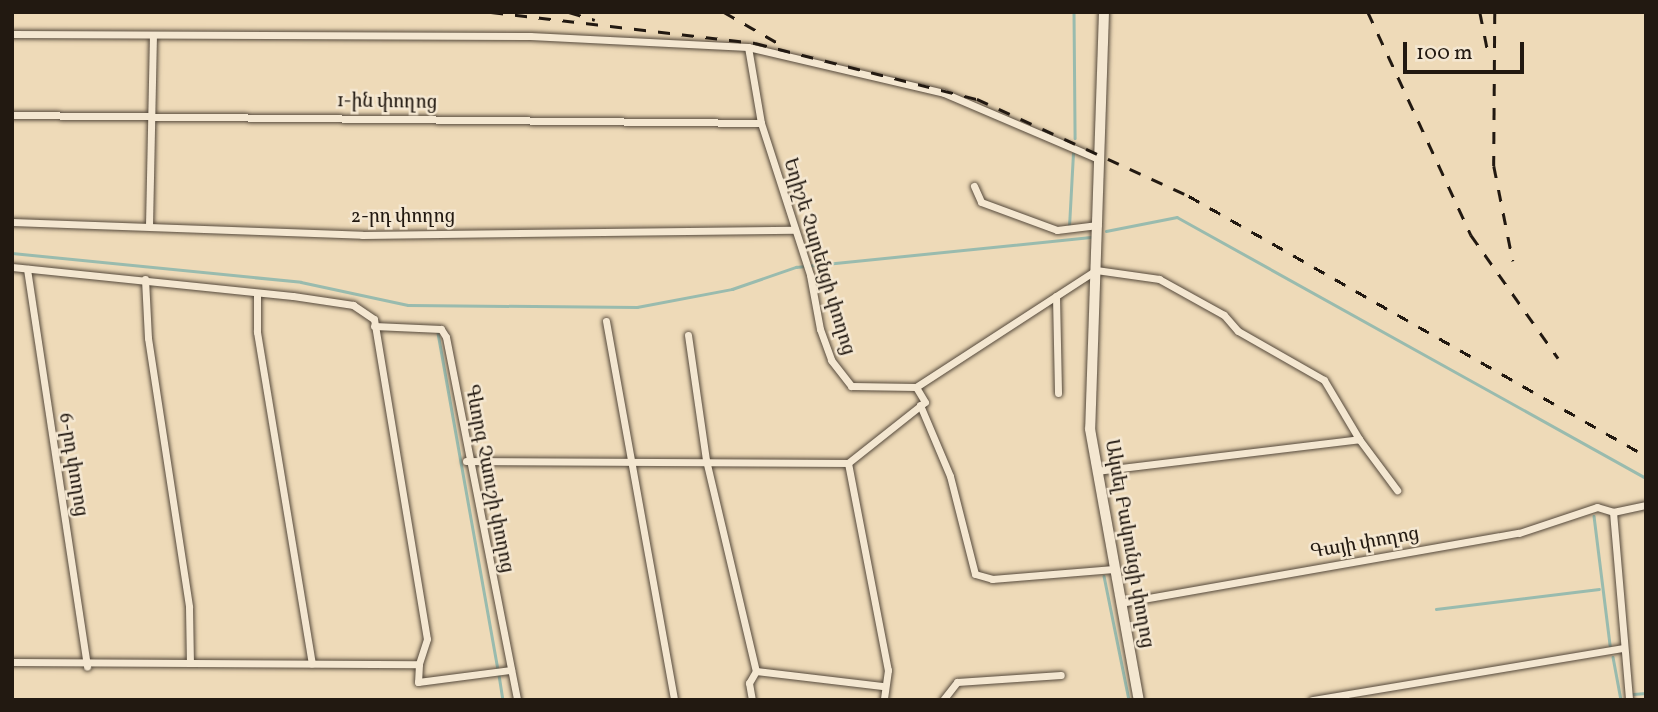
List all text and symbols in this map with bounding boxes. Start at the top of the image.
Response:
scale bar [1406,28,1527,72]
text: 100 m [1416,39,1473,68]
street label: 1-ին փողոց [337,91,437,115]
street label: Եղիշե Չարենցի փողոց [777,156,859,358]
street label: 2-րդ փողոց [351,207,455,229]
street label: Գևորգ Չաուշի փողոց [459,383,517,575]
street label: 6-րդ փողոց [53,412,91,518]
street label: Ակսել Բակունցի փողոց [1098,438,1158,650]
street label: Գայի փողոց [1309,523,1421,565]

